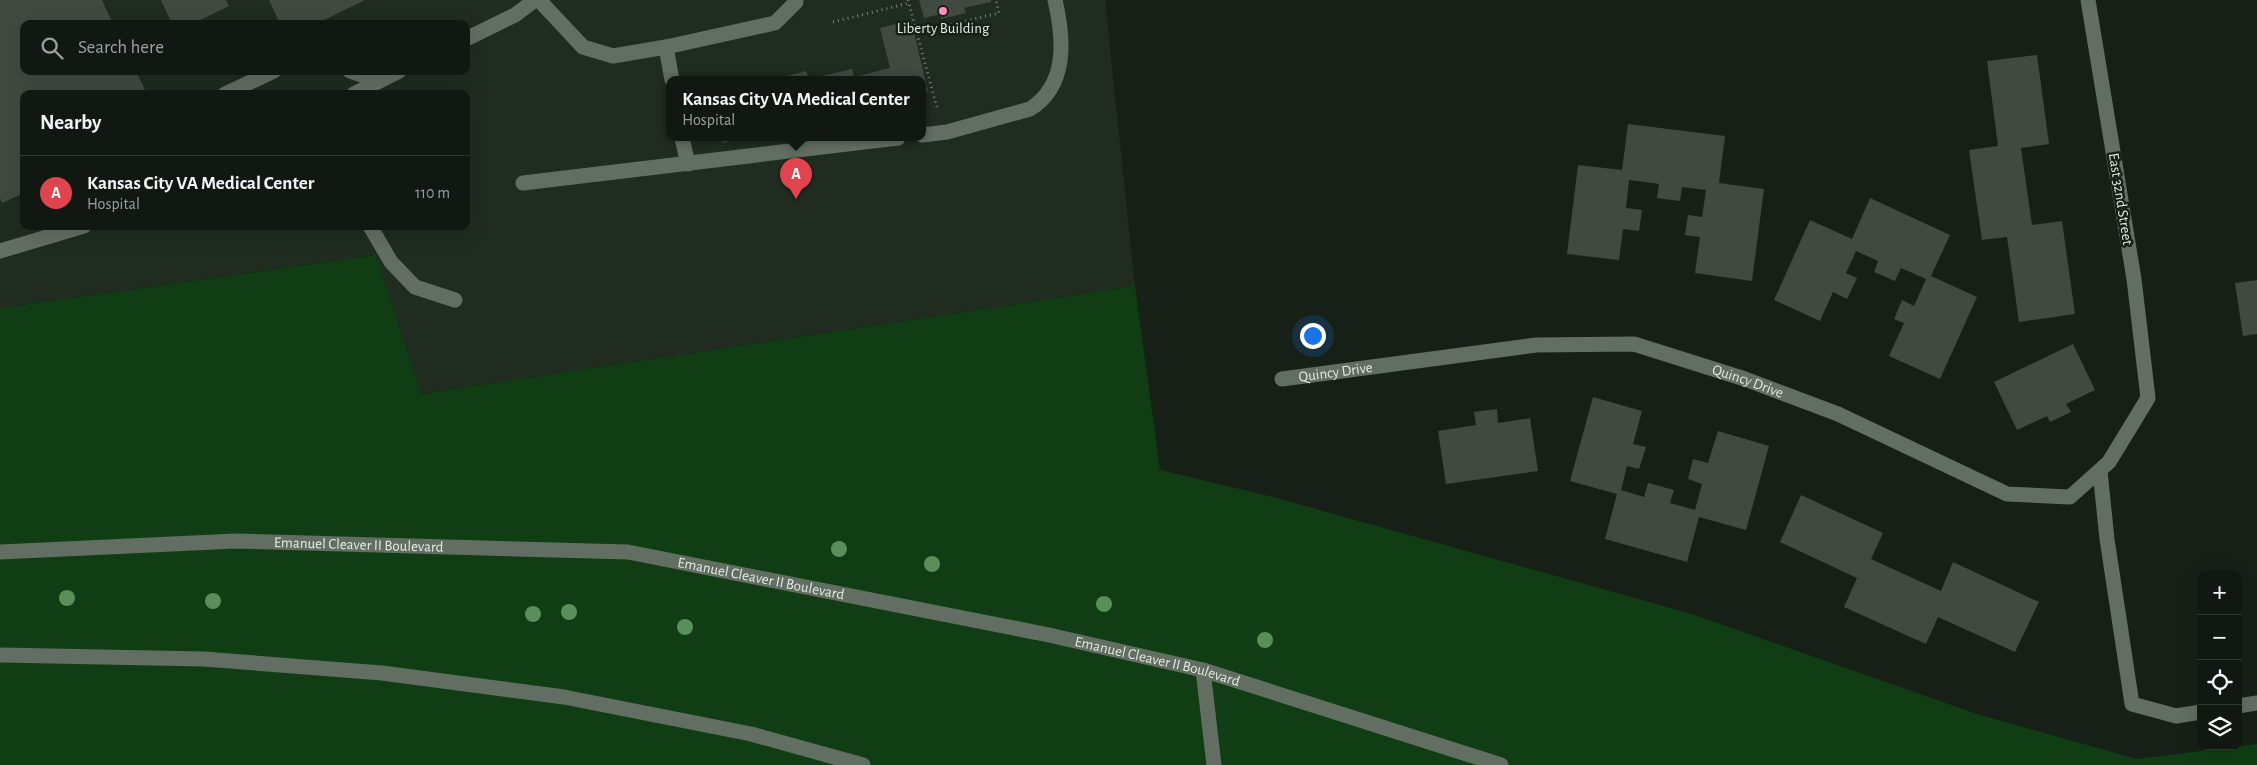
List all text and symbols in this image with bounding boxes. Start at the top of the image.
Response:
marker: Liberty Building [937,5,949,17]
search box [20,20,470,75]
place label: Liberty Building [897,21,990,36]
icon: search [38,34,66,62]
text: Search here [78,38,164,57]
popup [666,76,926,141]
text: Kansas City VA Medical Center [682,90,910,109]
text: Nearby [40,112,101,133]
text: Hospital [682,112,735,128]
street label: East 32nd Street [2106,152,2135,246]
pin: A [780,158,812,199]
text: Kansas City VA Medical Center [87,174,314,193]
text: A [51,185,61,201]
text: 110 m [415,185,450,201]
text: Hospital [87,196,140,212]
your location [1300,323,1326,349]
street label: Quincy Drive [1298,360,1374,385]
street label: Quincy Drive [1710,362,1786,401]
street label: Emanuel Cleaver II Boulevard [274,535,444,555]
street label: Emanuel Cleaver II Boulevard [676,555,846,603]
map controls [2197,570,2242,750]
button: + [2197,570,2242,615]
button: − [2197,615,2242,660]
street label: Emanuel Cleaver II Boulevard [1073,634,1242,689]
button: locate [2197,660,2242,705]
button: layers [2197,705,2242,750]

